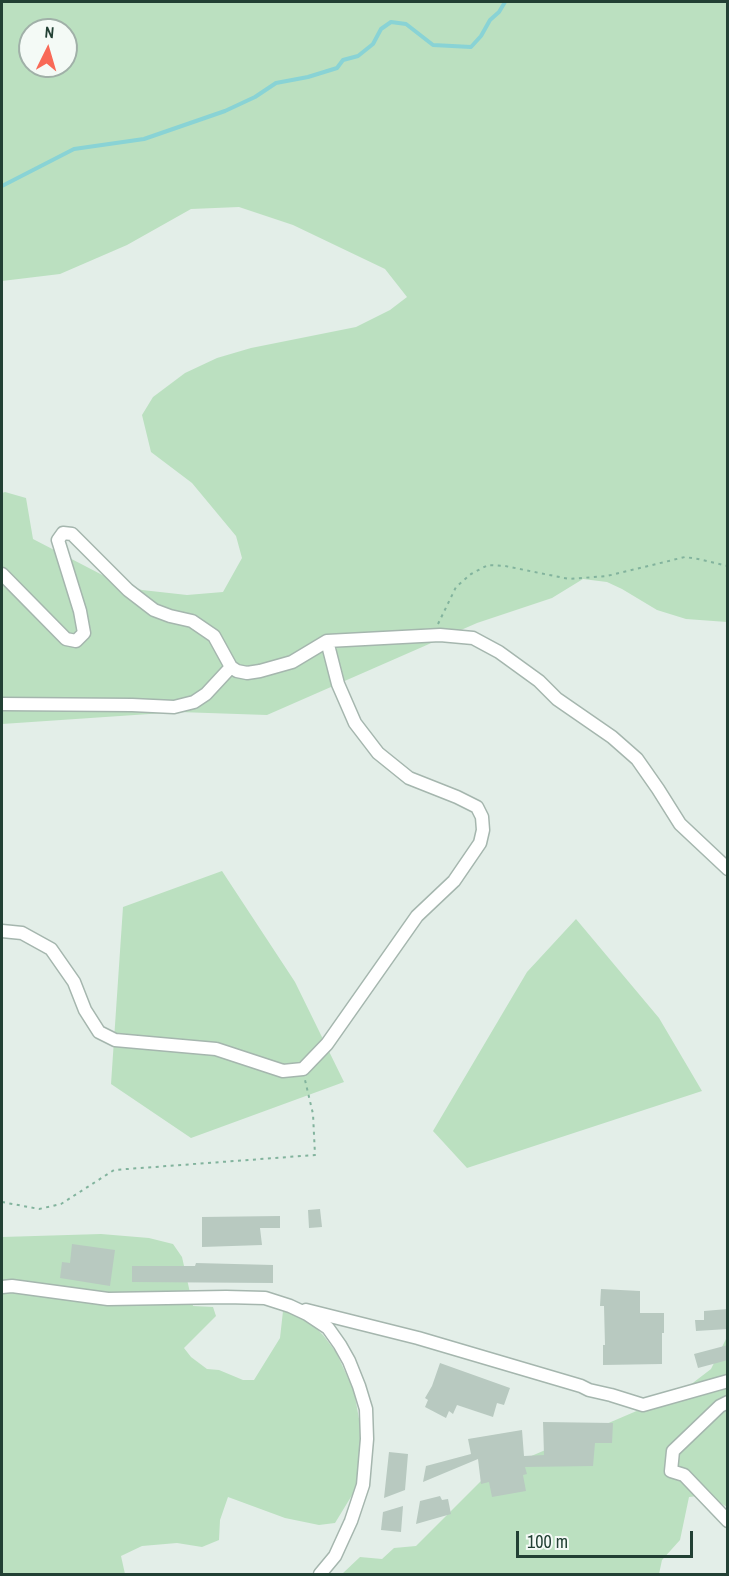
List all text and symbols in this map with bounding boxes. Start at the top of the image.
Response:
north arrow [18,18,78,78]
text: N [44,21,55,43]
scale bar [519,1519,696,1557]
text: 100 m [527,1529,568,1554]

